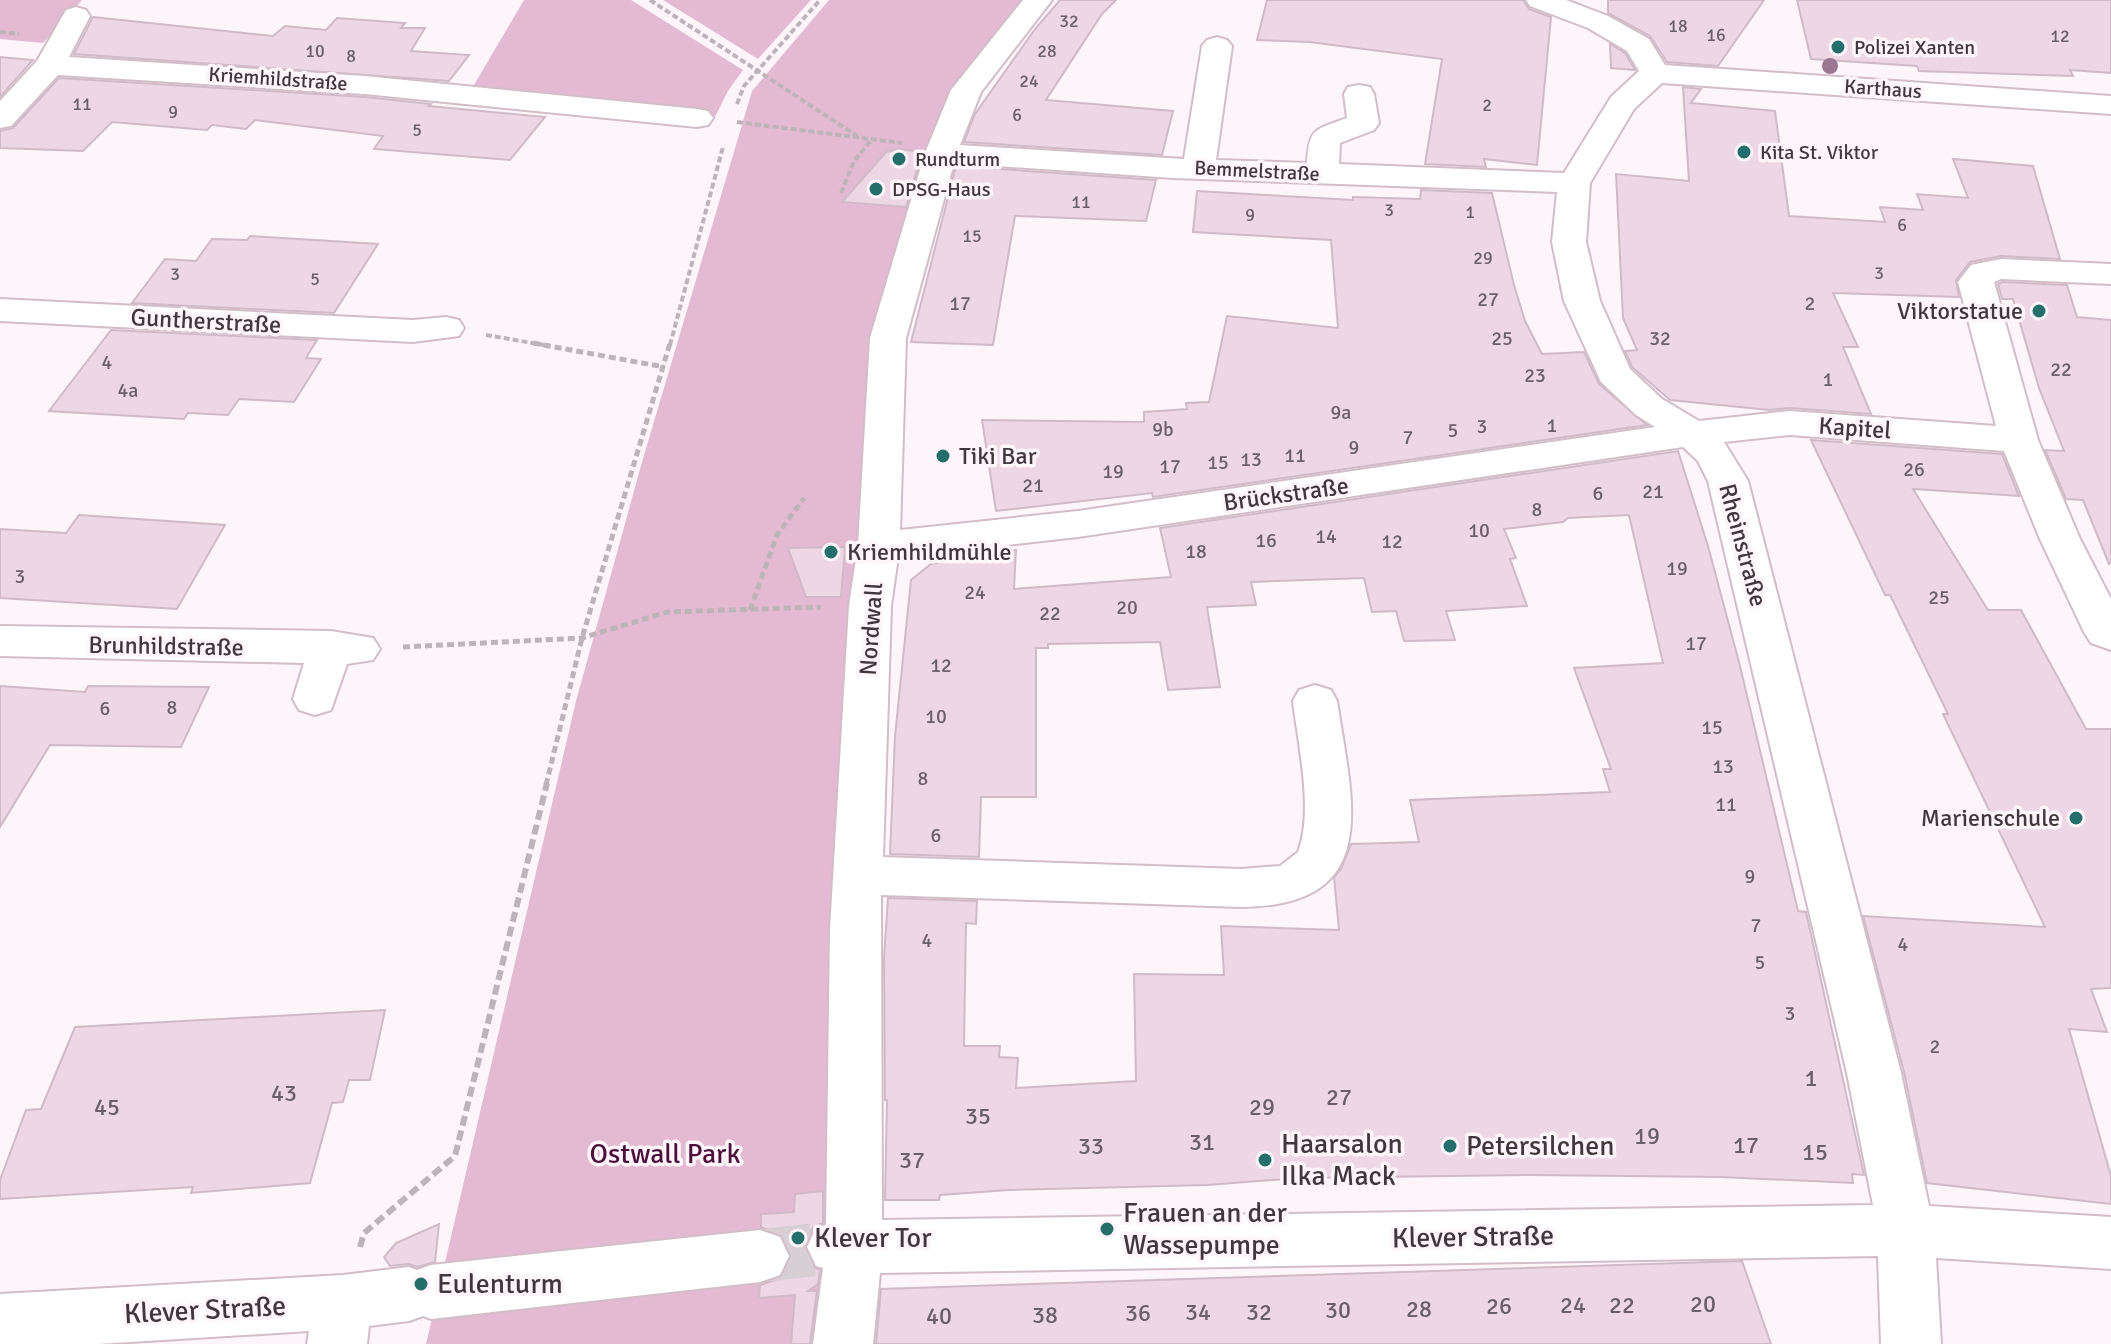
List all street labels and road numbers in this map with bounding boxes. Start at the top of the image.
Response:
street label: Kriemhildstraße [208,62,348,96]
street label: Karthaus [1843,74,1923,104]
street label: Bemmelstraße [1194,155,1320,187]
street label: Guntherstraße [130,302,282,340]
street label: Kapitel [1818,410,1892,446]
street label: Brückstraße [1221,470,1351,518]
street label: Rheinstraße [1712,480,1774,610]
street label: Nordwall [853,581,889,677]
street label: Brunhildstraße [88,630,244,662]
street label: Klever Straße [1392,1219,1554,1255]
street label: Klever Straße [123,1289,287,1331]

